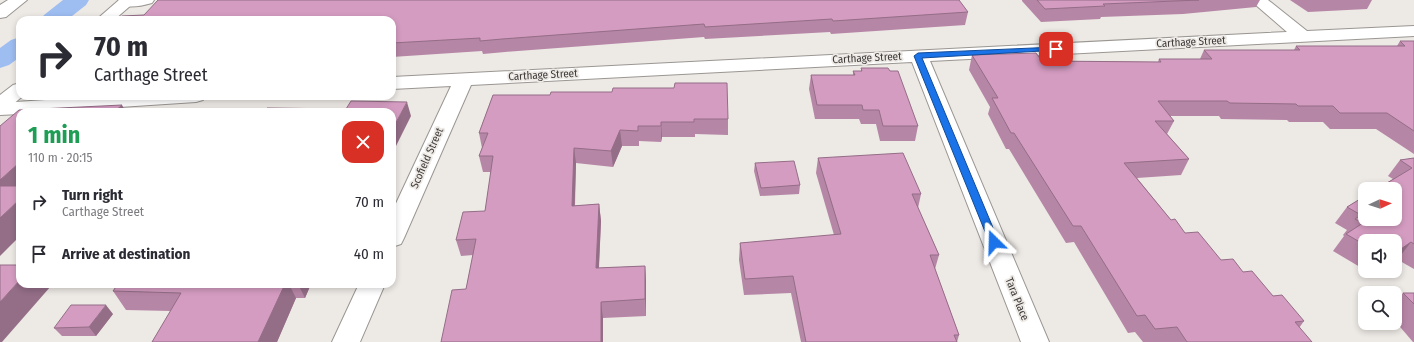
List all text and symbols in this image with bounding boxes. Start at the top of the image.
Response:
text: 70 m [94,30,148,63]
icon: right [28,32,80,84]
pin [1039,32,1073,66]
street label: Carthage Street [1156,34,1226,50]
icon: arrive [1045,38,1067,60]
street label: Carthage Street [832,50,902,66]
text: Carthage Street [94,64,208,86]
street label: Carthage Street [508,67,578,83]
text: 1 min [28,121,80,149]
button: close [342,121,384,163]
street label: Scofield Street [408,125,446,190]
text: 110 m · 20:15 [28,150,92,165]
north arrow [1358,182,1402,226]
map controls [1358,182,1402,330]
text: Turn right [62,186,123,204]
icon: right [28,191,50,213]
text: 70 m [355,193,384,211]
text: Carthage Street [62,204,144,219]
position arrow [973,221,1015,263]
button: sound [1358,234,1402,278]
icon: arrive [28,243,50,265]
text: Arrive at destination [62,245,190,263]
text: 40 m [354,245,384,263]
street label: Tara Place [1003,276,1031,322]
button: search [1358,286,1402,330]

